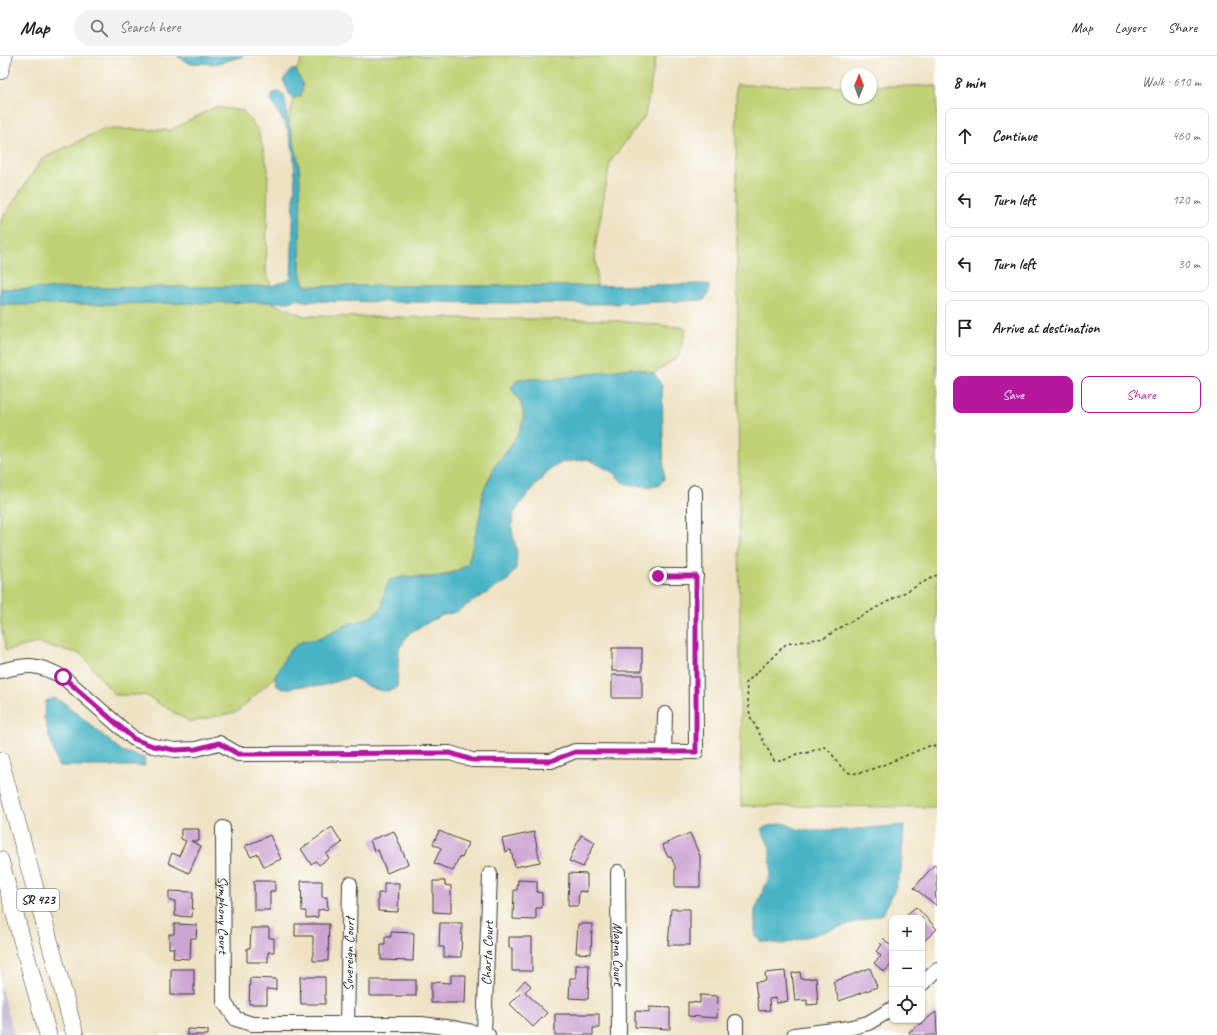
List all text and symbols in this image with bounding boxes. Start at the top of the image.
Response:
search box [74,10,354,46]
text: Map [20,16,50,40]
icon: search [88,17,110,39]
text: Search here [120,18,181,37]
text: Map [1071,19,1093,36]
text: Layers [1115,19,1146,36]
text: Share [1168,19,1197,36]
north arrow [841,68,877,104]
text: 8 min [953,72,986,93]
text: Walk · 610 m [1142,74,1201,90]
icon: ahead [954,125,976,147]
text: Continue [992,127,1037,146]
text: 460 m [1172,128,1200,144]
icon: left [954,189,976,211]
text: Turn left [992,191,1035,210]
text: 120 m [1172,192,1200,208]
icon: left [954,253,976,275]
text: Turn left [992,255,1035,274]
text: 30 m [1178,256,1200,272]
icon: arrive [954,317,976,339]
text: Arrive at destination [992,319,1099,338]
button: Save [953,376,1073,413]
button: Share [1081,376,1201,413]
route end [649,567,667,585]
route start [54,668,72,686]
street label: Symphony Court [215,876,232,955]
road number: SR 423 [17,889,59,911]
street label: Sovereign Court [339,914,358,991]
map controls [889,915,925,1023]
button: + [889,915,925,951]
street label: Charta Court [477,919,497,986]
street label: Magna Court [610,922,627,987]
button: − [889,951,925,987]
button: locate [889,987,925,1023]

